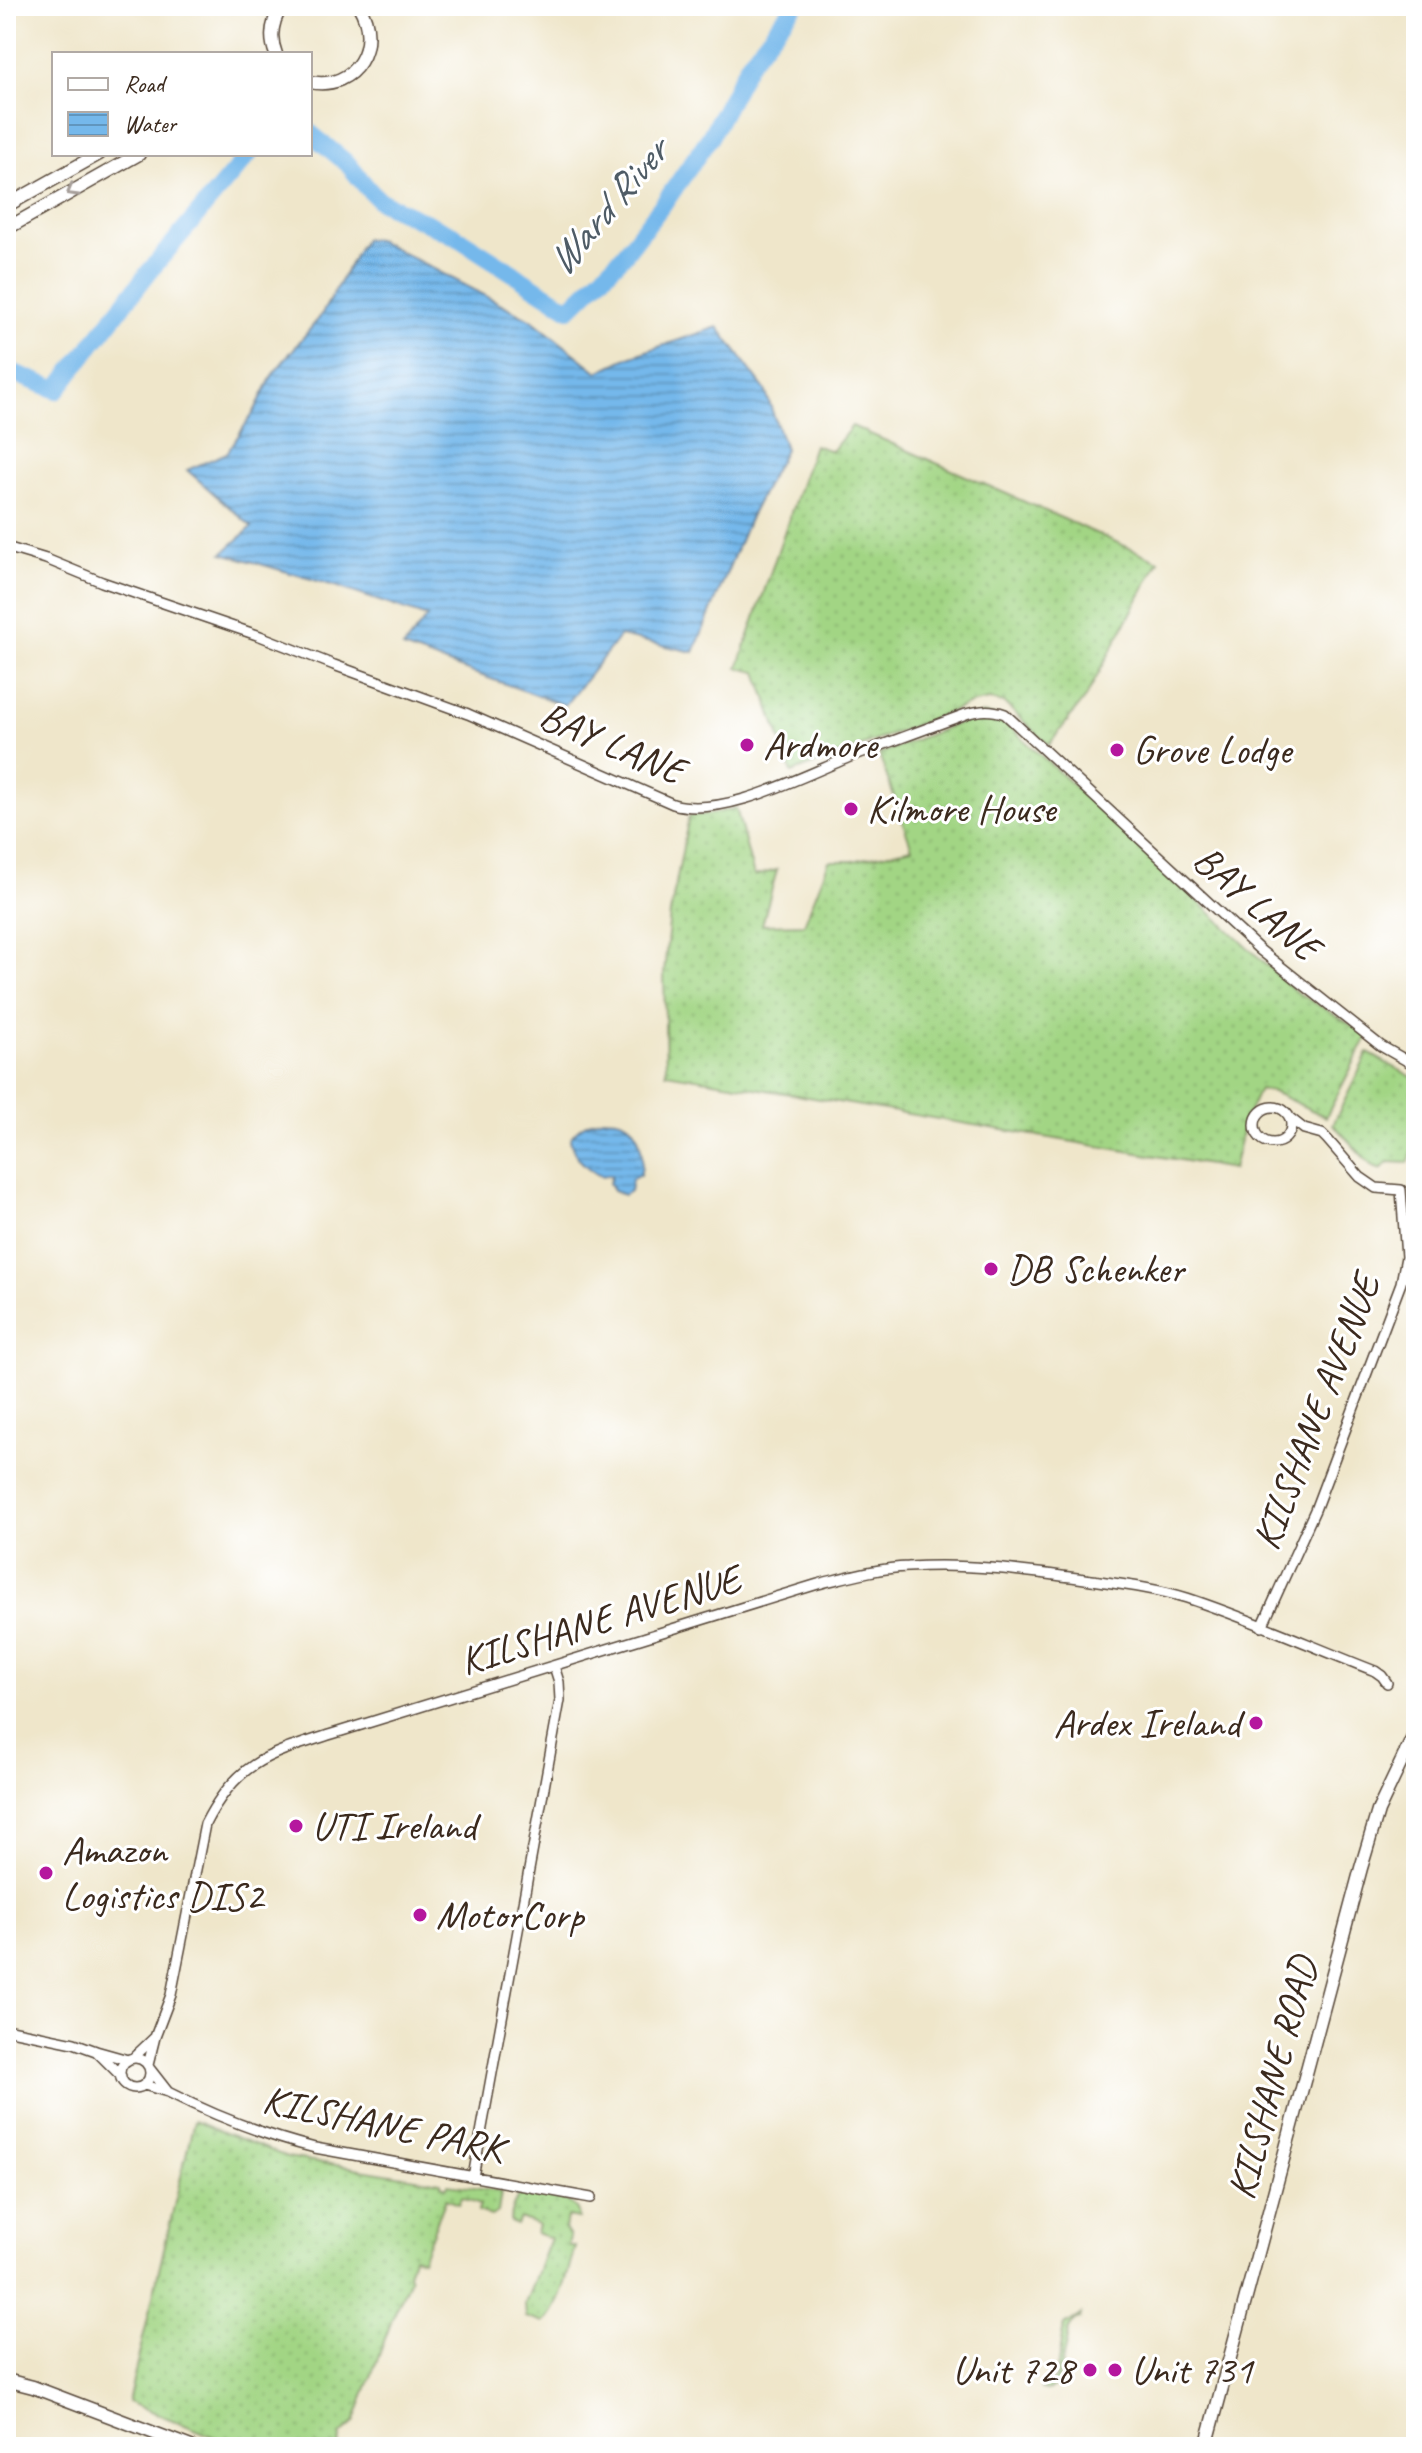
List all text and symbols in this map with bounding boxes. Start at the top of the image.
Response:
legend [52,52,312,156]
text: Road [124,69,168,99]
text: Water [124,109,179,139]
water label: Ward River [535,122,684,286]
one-way arrow [67,181,81,197]
street label: BAY LANE [532,690,696,798]
place label: Ardmore [763,720,880,770]
place label: Grove Lodge [1133,725,1294,775]
marker: Ardmore [738,736,756,754]
marker: Grove Lodge [1108,741,1126,759]
place label: Kilmore House [867,784,1058,834]
marker: Kilmore House [842,800,860,818]
street label: BAY LANE [1183,834,1335,975]
place label: DB Schenker [1007,1244,1186,1294]
marker: DB Schenker [982,1260,1000,1278]
street label: KILSHANE AVENUE [1241,1263,1393,1556]
street label: KILSHANE AVENUE [454,1552,751,1686]
place label: Ardex Ireland [1054,1698,1246,1748]
marker: Ardex Ireland [1247,1714,1265,1732]
place label: UTI Ireland [312,1801,482,1851]
marker: UTI Ireland [287,1817,305,1835]
place label: Amazon Logistics DIS2 [62,1825,266,1921]
marker: Amazon Logistics DIS2 [37,1864,55,1882]
place label: MotorCorp [436,1890,585,1940]
marker: MotorCorp [411,1906,429,1924]
street label: KILSHANE ROAD [1216,1949,1329,2204]
street label: KILSHANE PARK [259,2074,514,2175]
place label: Unit 728 [952,2345,1078,2395]
place label: Unit 731 [1131,2345,1255,2395]
marker: Unit 728 [1081,2361,1099,2379]
marker: Unit 731 [1106,2361,1124,2379]

